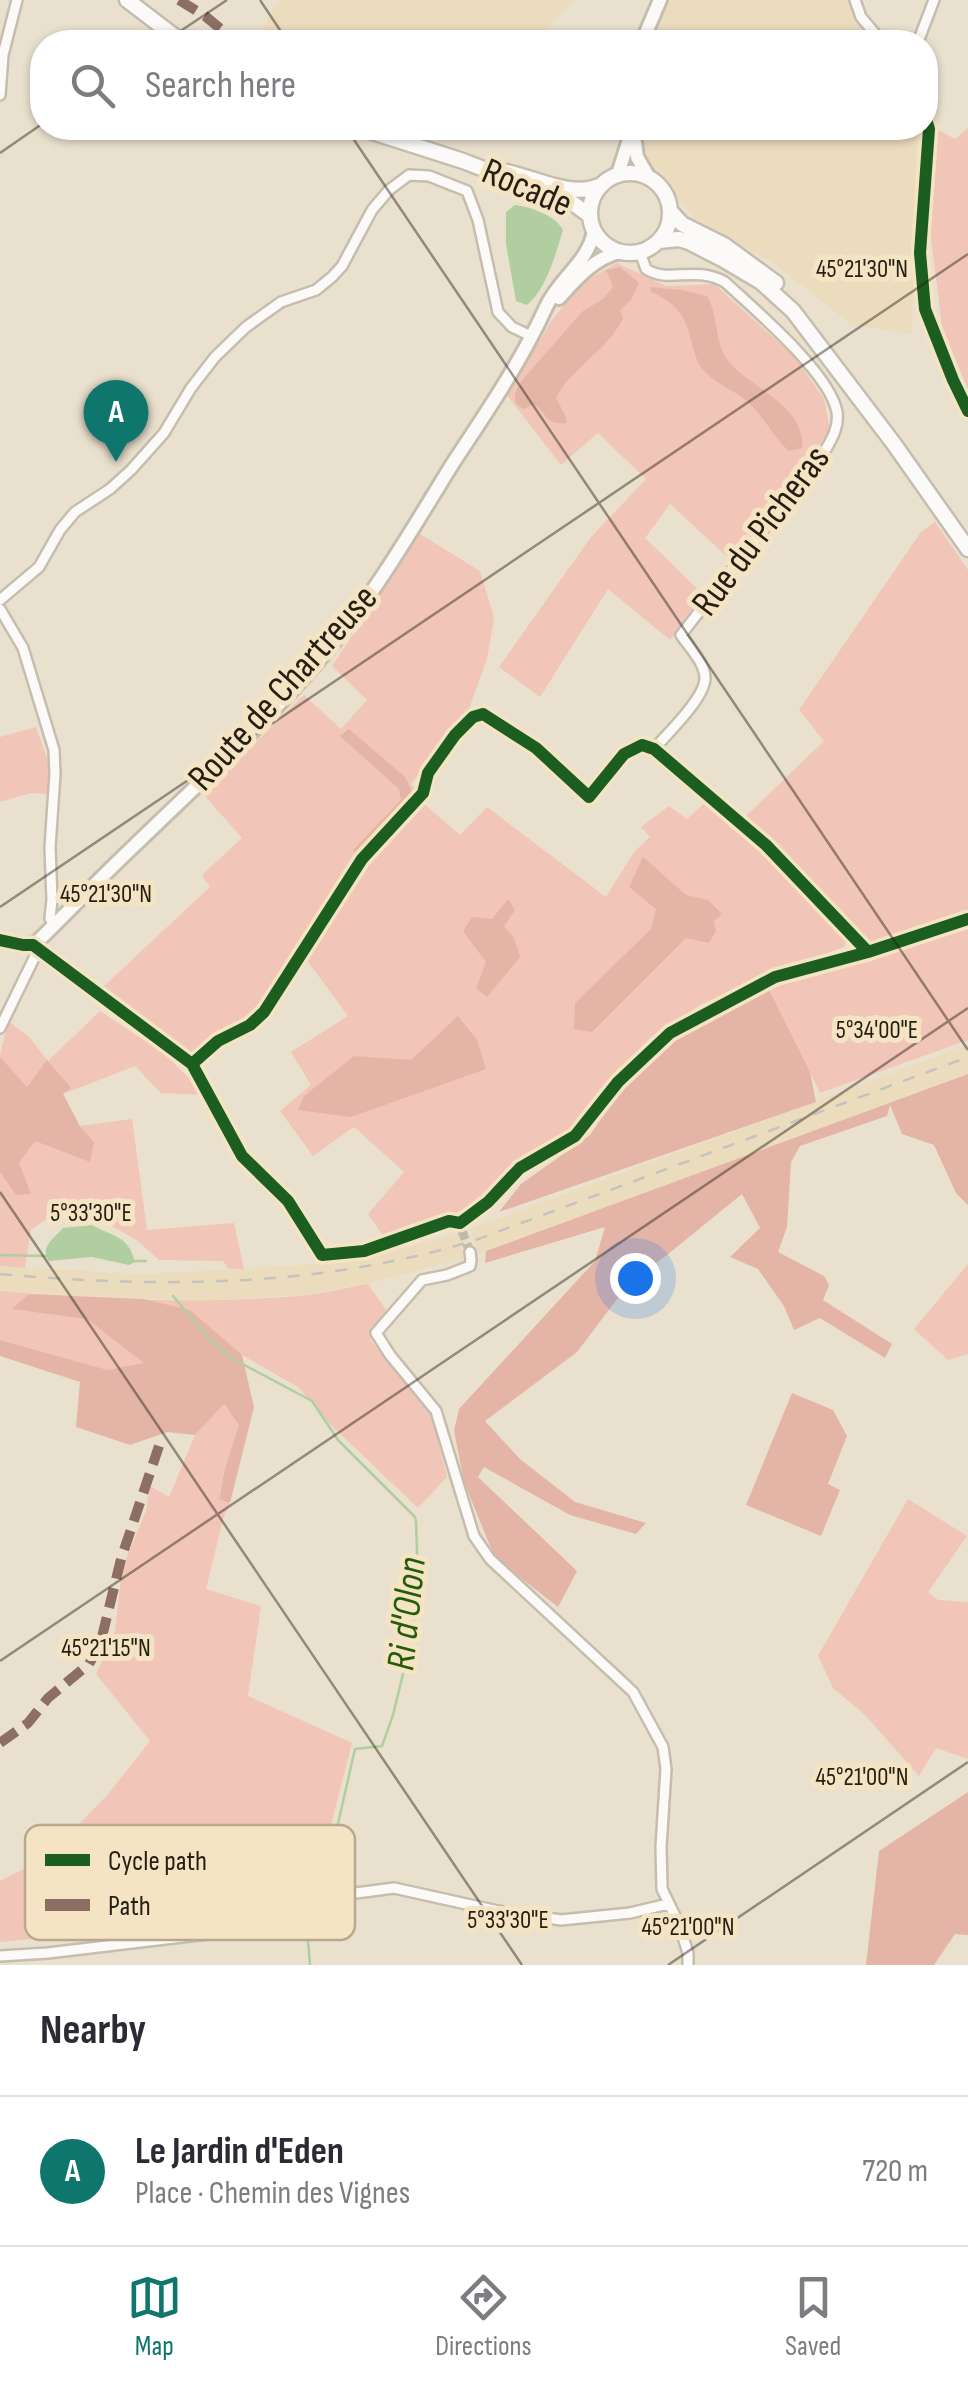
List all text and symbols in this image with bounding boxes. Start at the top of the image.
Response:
search box [30,30,938,140]
icon: search [65,58,120,113]
text: Search here [145,63,296,108]
street label: Rocade [475,149,579,227]
text: 45°21'30"N [816,254,908,285]
pin: A [84,380,148,462]
street label: Rue du Picheras [683,437,839,625]
street label: Route de Chartreuse [179,576,387,800]
text: 45°21'30"N [60,879,152,910]
text: 5°34'00"E [836,1015,918,1046]
text: 5°33'30"E [50,1198,132,1229]
your location [610,1253,661,1304]
water label: Ri d'Olon [377,1555,437,1673]
text: 45°21'15"N [61,1633,151,1664]
text: 45°21'00"N [816,1762,908,1793]
legend [25,1825,355,1940]
text: Cycle path [108,1845,207,1878]
text: Path [108,1890,151,1923]
text: 5°33'30"E [467,1905,549,1936]
text: 45°21'00"N [642,1912,734,1943]
text: Nearby [40,2005,146,2056]
text: Le Jardin d'Eden [135,2129,344,2174]
text: A [65,2152,80,2191]
text: 720 m [862,2152,928,2191]
text: Place · Chemin des Vignes [135,2174,410,2213]
tab: Map [127,2270,182,2363]
tab: Directions [435,2270,532,2363]
tab: Saved [785,2270,841,2363]

